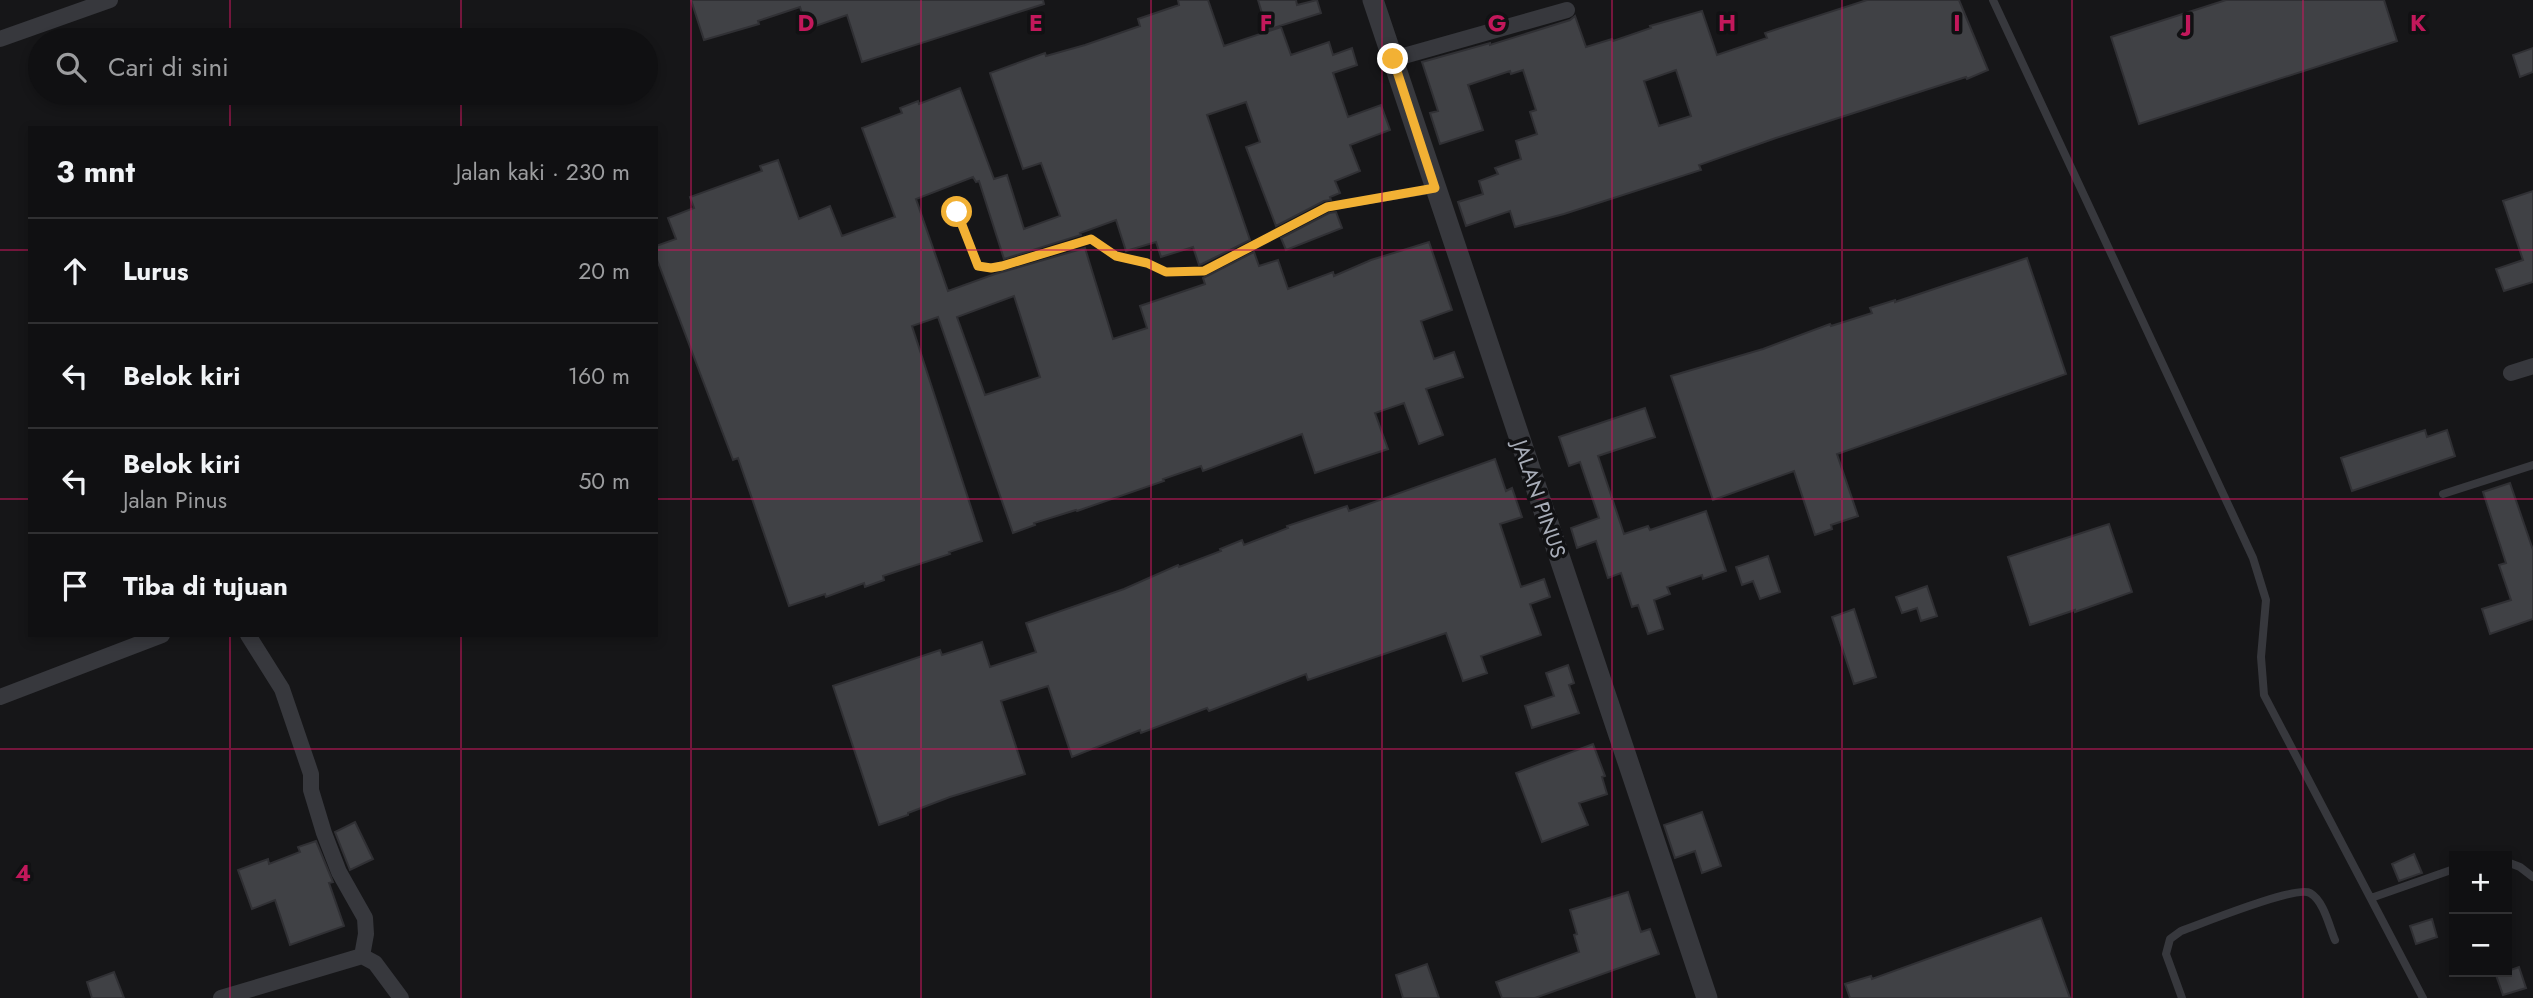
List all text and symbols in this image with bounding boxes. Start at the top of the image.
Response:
text: D [798,6,815,40]
text: E [1029,6,1043,40]
text: F [1260,6,1272,40]
text: G [1488,6,1506,40]
text: H [1718,6,1736,40]
text: I [1953,6,1961,40]
text: J [2180,6,2192,40]
text: K [2410,6,2427,40]
search box [28,28,658,105]
route end [1377,43,1408,74]
icon: search [52,48,90,86]
text: Cari di sini [108,48,229,86]
text: 3 mnt [56,150,135,193]
text: Jalan kaki · 230 m [456,155,630,189]
route start [941,196,972,227]
icon: ahead [56,252,94,290]
text: Lurus [123,252,189,290]
text: 20 m [578,254,630,288]
icon: left [56,357,94,395]
text: Belok kiri [123,357,240,395]
text: 160 m [568,359,630,393]
street label: JALAN PINUS [1504,433,1573,562]
text: Belok kiri [123,445,240,483]
icon: left [56,462,94,500]
text: 50 m [578,464,630,498]
text: Jalan Pinus [123,483,227,517]
icon: arrive [56,567,94,605]
text: Tiba di tujuan [123,567,288,605]
map controls [2449,851,2512,977]
button: + [2449,851,2512,914]
text: 4 [15,856,31,890]
button: − [2449,914,2512,977]

